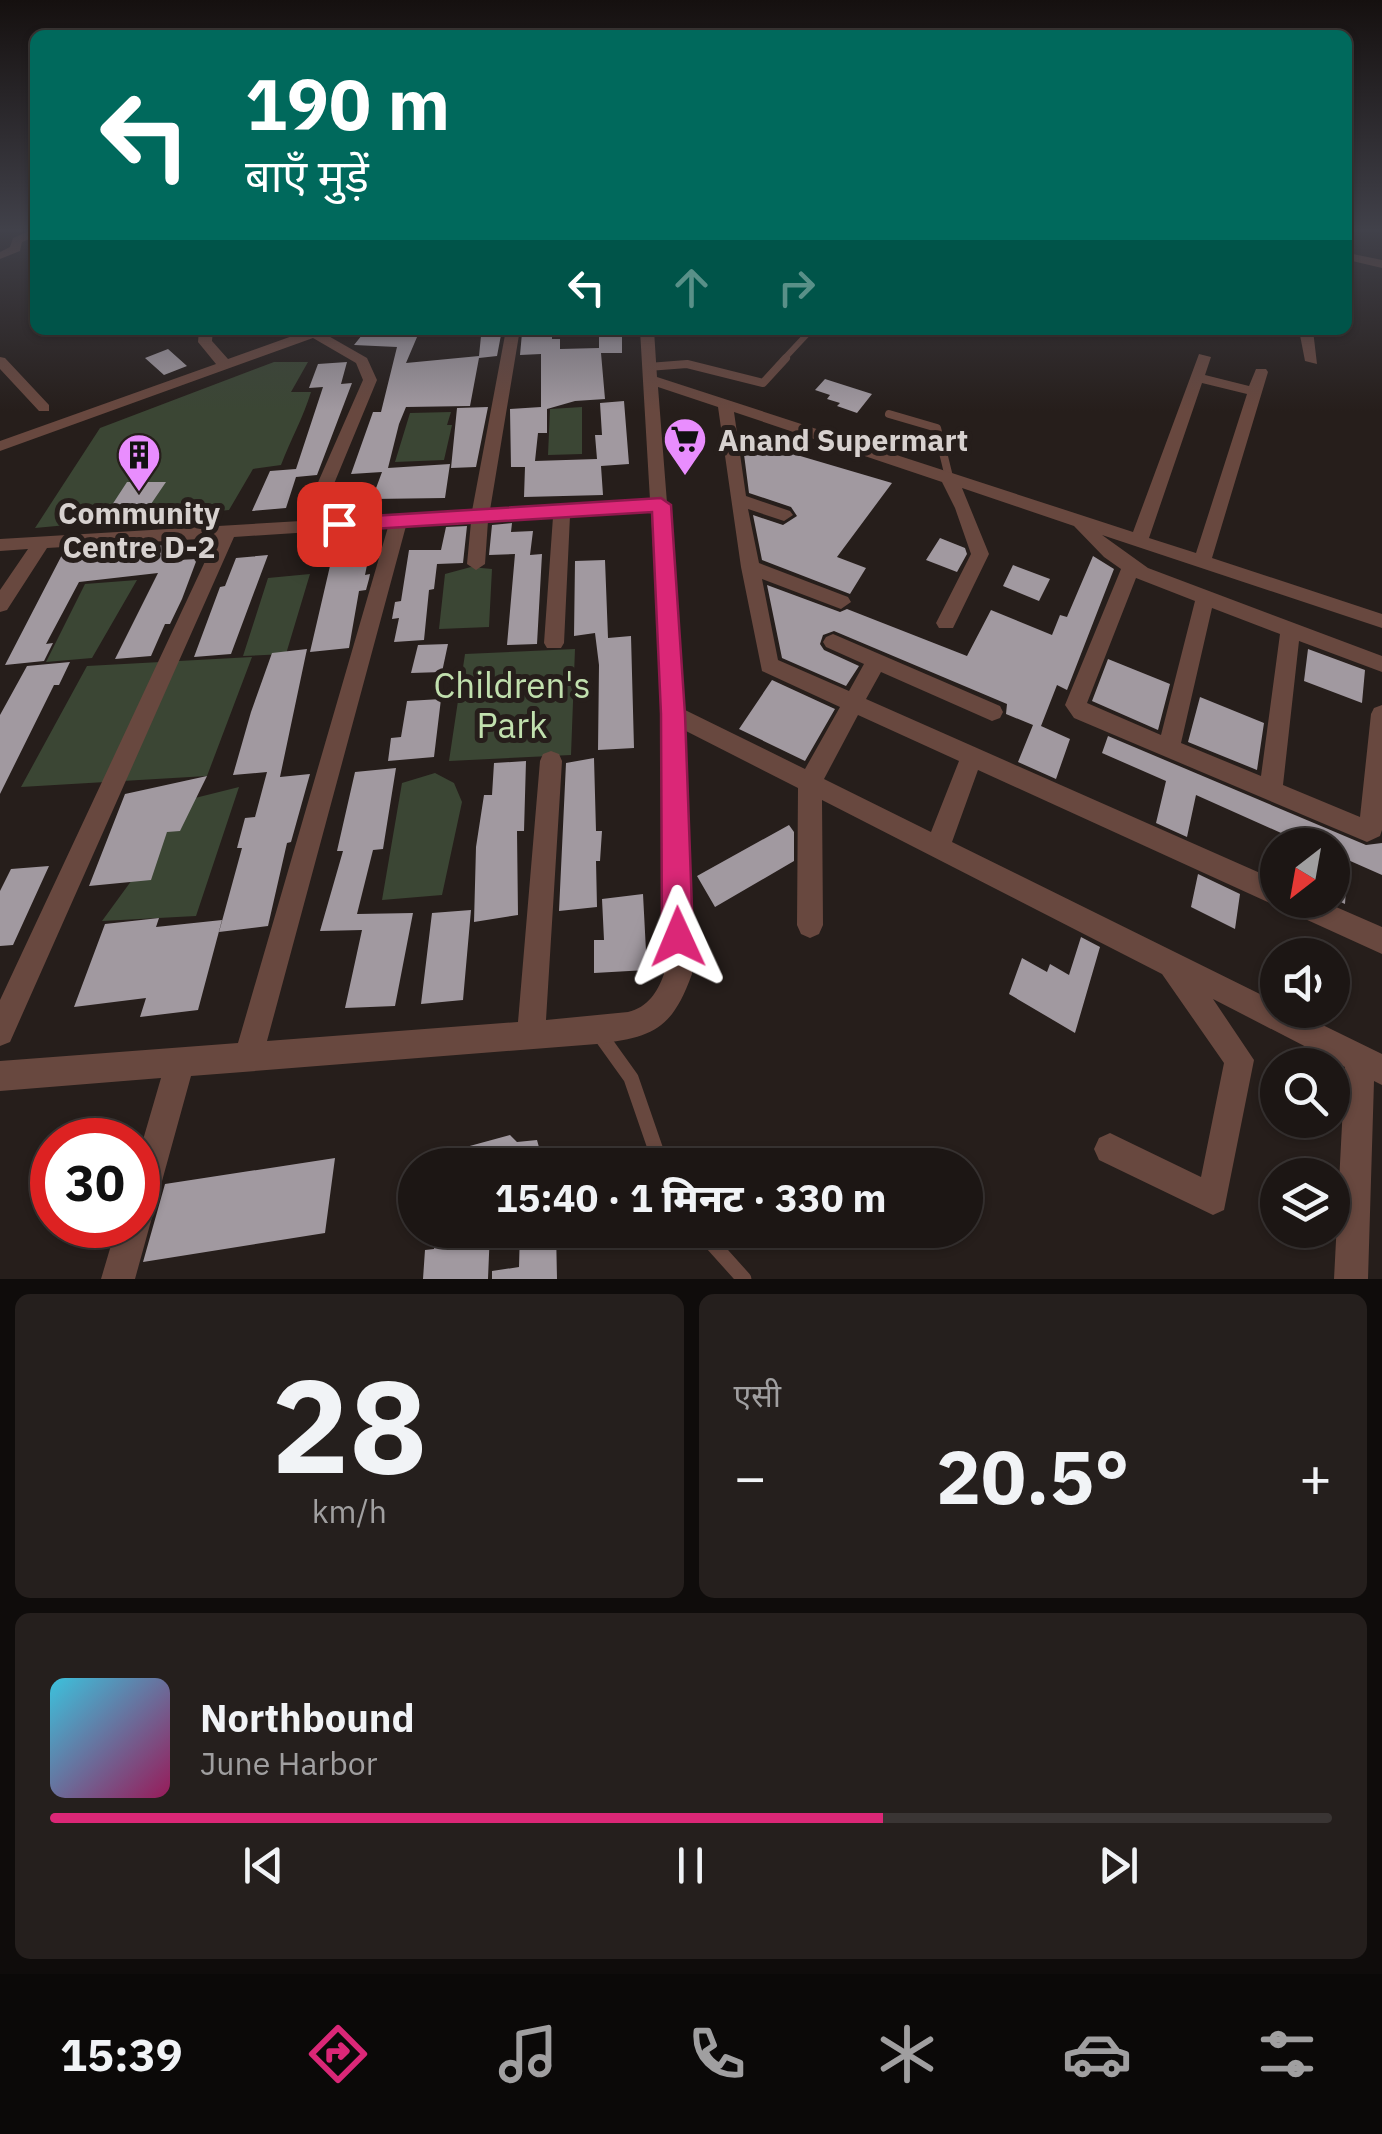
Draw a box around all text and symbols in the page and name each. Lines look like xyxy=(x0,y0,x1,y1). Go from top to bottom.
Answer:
text: 190 m xyxy=(245,58,450,149)
icon: left xyxy=(80,70,210,200)
text: बाएँ मुड़ें xyxy=(245,146,369,204)
icon: left xyxy=(559,260,614,315)
icon: ahead xyxy=(664,260,719,315)
icon: right xyxy=(769,260,824,315)
supermarket icon: Anand Supermart xyxy=(662,416,708,477)
place label: Anand Supermart xyxy=(718,420,968,459)
building icon: Community Centre D-2 xyxy=(116,432,162,493)
pin xyxy=(297,482,382,567)
place label: Community Centre D-2 xyxy=(58,493,220,566)
icon: arrive xyxy=(312,497,367,552)
park label: Children's Park xyxy=(434,662,590,748)
north arrow xyxy=(1260,828,1350,918)
map controls xyxy=(1260,828,1350,1248)
position arrow xyxy=(626,885,730,989)
button: sound xyxy=(1260,938,1350,1028)
button: search xyxy=(1260,1048,1350,1138)
speed limit sign: 30 xyxy=(30,1118,160,1248)
button: layers xyxy=(1260,1158,1350,1248)
text: 15:40 · 1 मिनट · 330 m xyxy=(495,1173,886,1222)
text: 28 xyxy=(271,1340,427,1509)
text: एसी xyxy=(734,1374,781,1416)
text: 20.5° xyxy=(936,1427,1130,1525)
text: − xyxy=(734,1441,767,1512)
text: + xyxy=(1299,1441,1332,1512)
text: km/h xyxy=(312,1490,387,1532)
text: Northbound xyxy=(200,1693,415,1742)
text: June Harbor xyxy=(200,1742,377,1784)
icon: previous xyxy=(236,1838,291,1893)
icon: pause xyxy=(663,1838,718,1893)
icon: next xyxy=(1091,1838,1146,1893)
icon: directions xyxy=(303,2019,373,2089)
icon: music xyxy=(493,2019,563,2089)
icon: phone xyxy=(682,2019,752,2089)
icon: climate xyxy=(872,2019,942,2089)
icon: car xyxy=(1062,2019,1132,2089)
icon: filters xyxy=(1252,2019,1322,2089)
text: 15:39 xyxy=(60,2025,183,2083)

